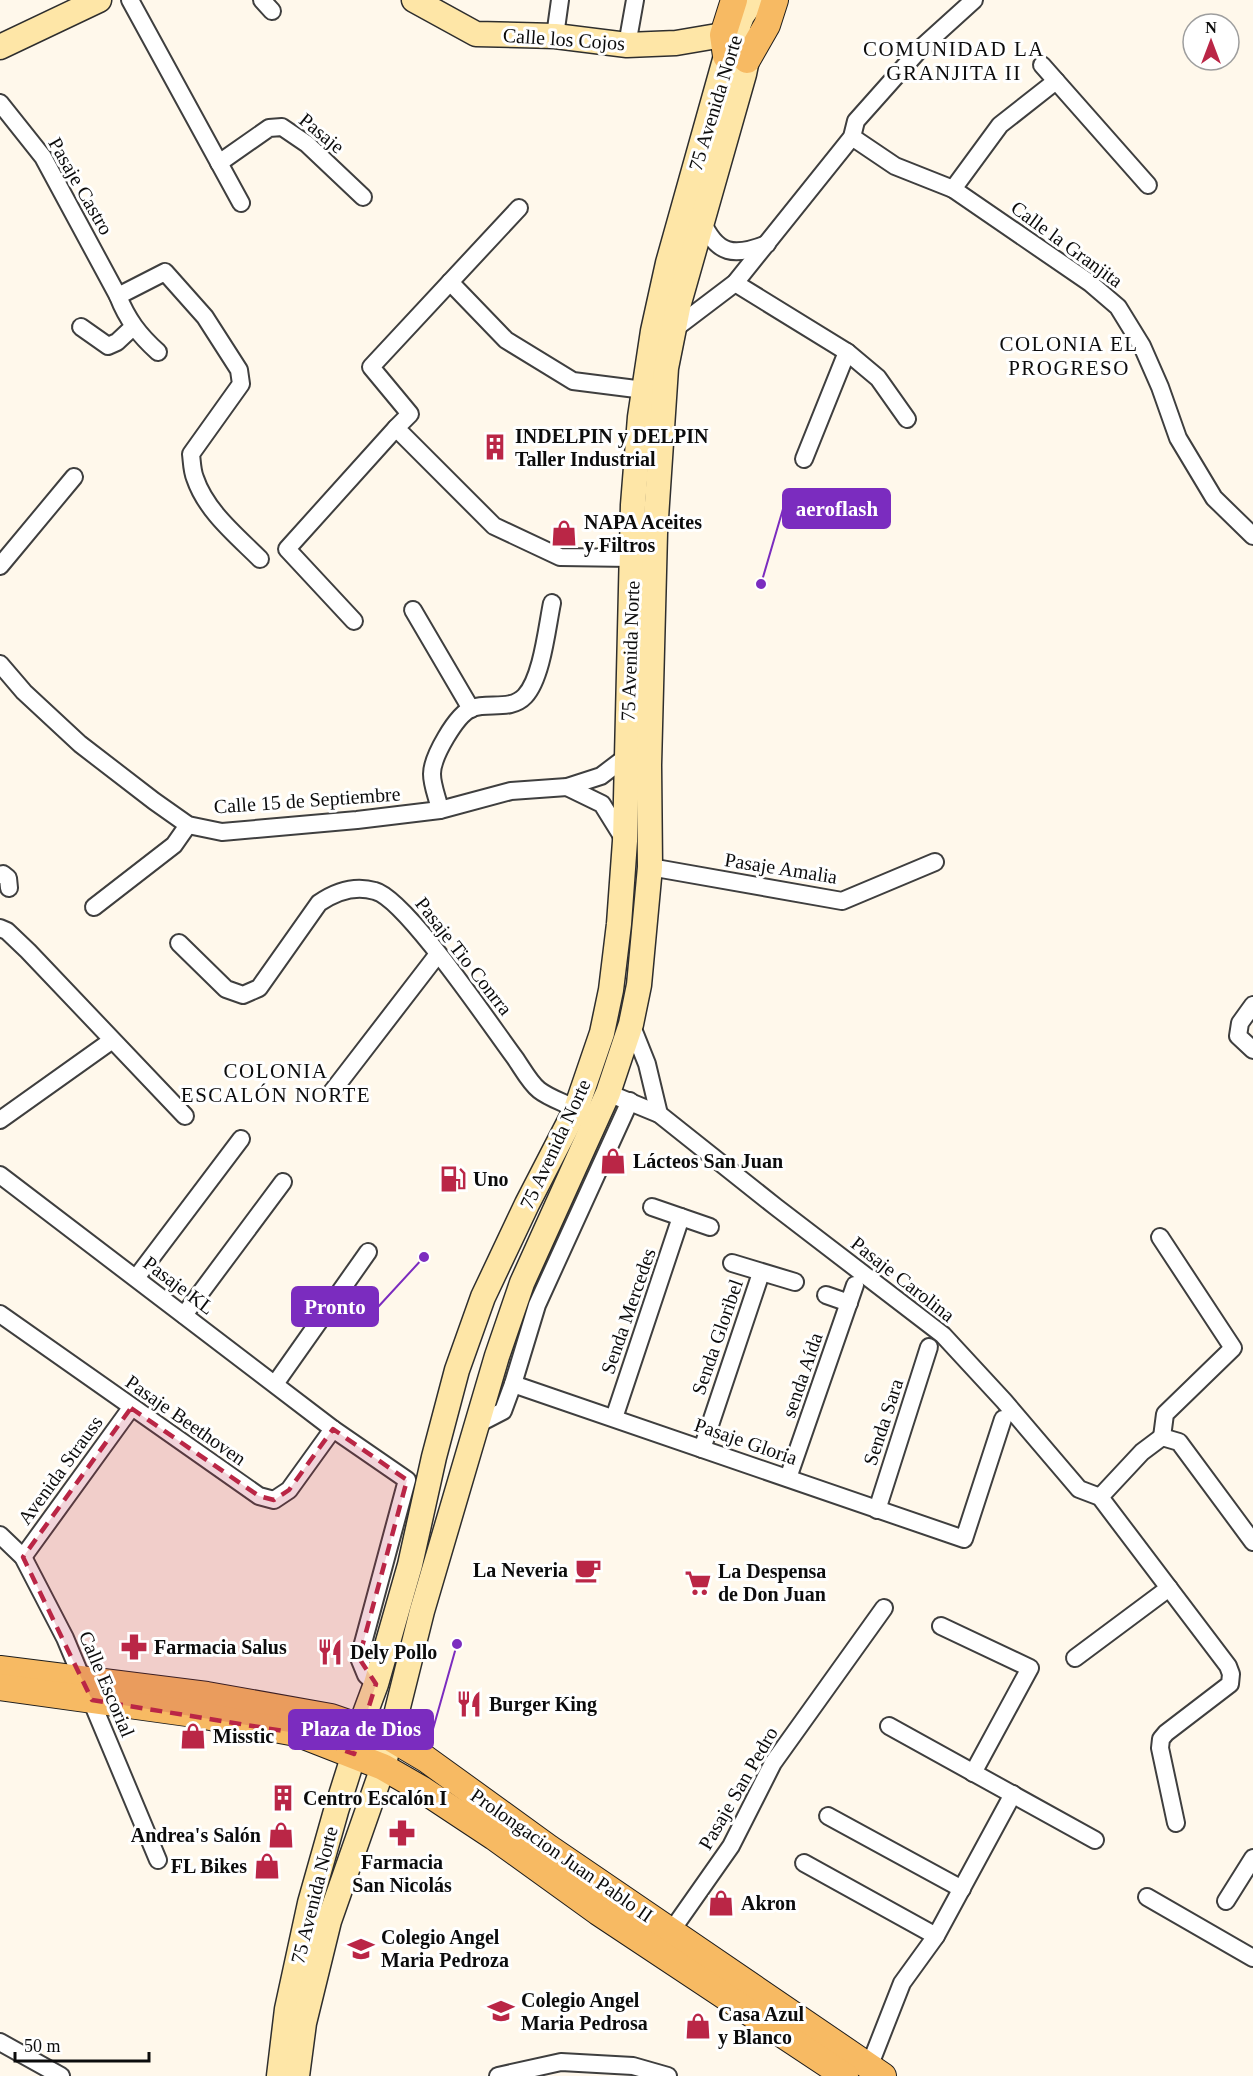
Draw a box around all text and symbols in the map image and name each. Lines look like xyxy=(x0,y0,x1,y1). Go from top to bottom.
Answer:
north arrow xyxy=(1181,12,1241,72)
text: N xyxy=(1205,19,1217,36)
street label: Calle los Cojos xyxy=(502,24,626,55)
street label: 75 Avenida Norte xyxy=(684,32,746,173)
district label: COMUNIDAD LA GRANJITA II xyxy=(863,37,1045,85)
street label: Pasaje xyxy=(295,108,349,158)
street label: Pasaje Castro xyxy=(44,134,118,239)
street label: Calle la Granjita xyxy=(1006,196,1127,293)
district label: COLONIA EL PROGRESO xyxy=(999,332,1139,380)
place label: INDELPIN y DELPIN Taller Industrial xyxy=(515,425,709,470)
building icon: INDELPIN y DELPIN Taller Industrial xyxy=(480,432,510,462)
callout: aeroflash xyxy=(783,489,890,528)
text: aeroflash xyxy=(796,497,879,521)
place label: NAPA Aceites y Filtros xyxy=(584,511,702,557)
shop icon: NAPA Aceites y Filtros xyxy=(549,518,579,548)
street label: 75 Avenida Norte xyxy=(617,580,643,722)
street label: Calle 15 de Septiembre xyxy=(213,782,401,818)
street label: Pasaje Amalia xyxy=(723,848,839,889)
street label: Pasaje Tio Conrra xyxy=(410,893,517,1020)
district label: COLONIA ESCALÓN NORTE xyxy=(181,1059,371,1107)
street label: 75 Avenida Norte xyxy=(515,1075,595,1212)
shop icon: Lácteos San Juan xyxy=(598,1146,628,1176)
place label: Lácteos San Juan xyxy=(633,1150,783,1172)
fuel station icon: Uno xyxy=(438,1164,468,1194)
place label: Uno xyxy=(473,1168,509,1190)
street label: Pasaje Carolina xyxy=(846,1232,959,1327)
street label: Senda Mercedes xyxy=(596,1245,660,1377)
street label: Pasaje KL xyxy=(139,1251,219,1319)
street label: Senda Gloribel xyxy=(687,1276,747,1398)
callout: Pronto xyxy=(292,1287,378,1326)
text: Pronto xyxy=(304,1295,366,1319)
street label: senda Aída xyxy=(777,1330,827,1420)
street label: Pasaje Beethoven xyxy=(121,1370,250,1470)
street label: Senda Sara xyxy=(859,1376,907,1468)
street label: Avenida Strauss xyxy=(13,1411,107,1529)
street label: Pasaje Gloria xyxy=(691,1413,800,1470)
cafe icon: La Neveria xyxy=(573,1555,603,1585)
place label: La Neveria xyxy=(473,1559,568,1581)
place label: La Despensa de Don Juan xyxy=(718,1560,826,1605)
supermarket icon: La Despensa de Don Juan xyxy=(683,1568,713,1598)
street label: Calle Escorial xyxy=(75,1628,139,1741)
pharmacy icon: Farmacia Salus xyxy=(119,1632,149,1662)
place label: Farmacia Salus xyxy=(154,1636,287,1658)
restaurant icon: Dely Pollo xyxy=(315,1637,345,1667)
place label: Dely Pollo xyxy=(350,1641,437,1664)
restaurant icon: Burger King xyxy=(454,1689,484,1719)
place label: Burger King xyxy=(489,1693,597,1716)
callout: Plaza de Dios xyxy=(289,1710,433,1749)
text: Plaza de Dios xyxy=(301,1717,421,1741)
shop icon: Misstic xyxy=(178,1721,208,1751)
street label: Pasaje San Pedro xyxy=(694,1723,783,1854)
place label: Misstic xyxy=(213,1725,274,1747)
building icon: Centro Escalón I xyxy=(268,1783,298,1813)
street label: Prolongacion Juan Pablo II xyxy=(466,1784,657,1927)
place label: Centro Escalón I xyxy=(303,1787,447,1809)
pharmacy icon: Farmacia San Nicolás xyxy=(387,1818,417,1848)
shop icon: Andrea's Salón xyxy=(266,1820,296,1850)
place label: Andrea's Salón xyxy=(131,1824,261,1846)
street label: 75 Avenida Norte xyxy=(286,1824,342,1966)
shop icon: FL Bikes xyxy=(252,1851,282,1881)
place label: Farmacia San Nicolás xyxy=(352,1851,452,1896)
place label: FL Bikes xyxy=(171,1855,247,1877)
shop icon: Akron xyxy=(706,1888,736,1918)
place label: Akron xyxy=(741,1892,796,1914)
place label: Colegio Angel Maria Pedroza xyxy=(381,1926,509,1971)
school or university icon: Colegio Angel Maria Pedroza xyxy=(346,1934,376,1964)
place label: Colegio Angel Maria Pedrosa xyxy=(521,1989,648,2034)
school or university icon: Colegio Angel Maria Pedrosa xyxy=(486,1996,516,2026)
place label: Casa Azul y Blanco xyxy=(718,2003,805,2049)
shop icon: Casa Azul y Blanco xyxy=(683,2011,713,2041)
scale bar xyxy=(15,2025,148,2063)
text: 50 m xyxy=(24,2036,61,2056)

